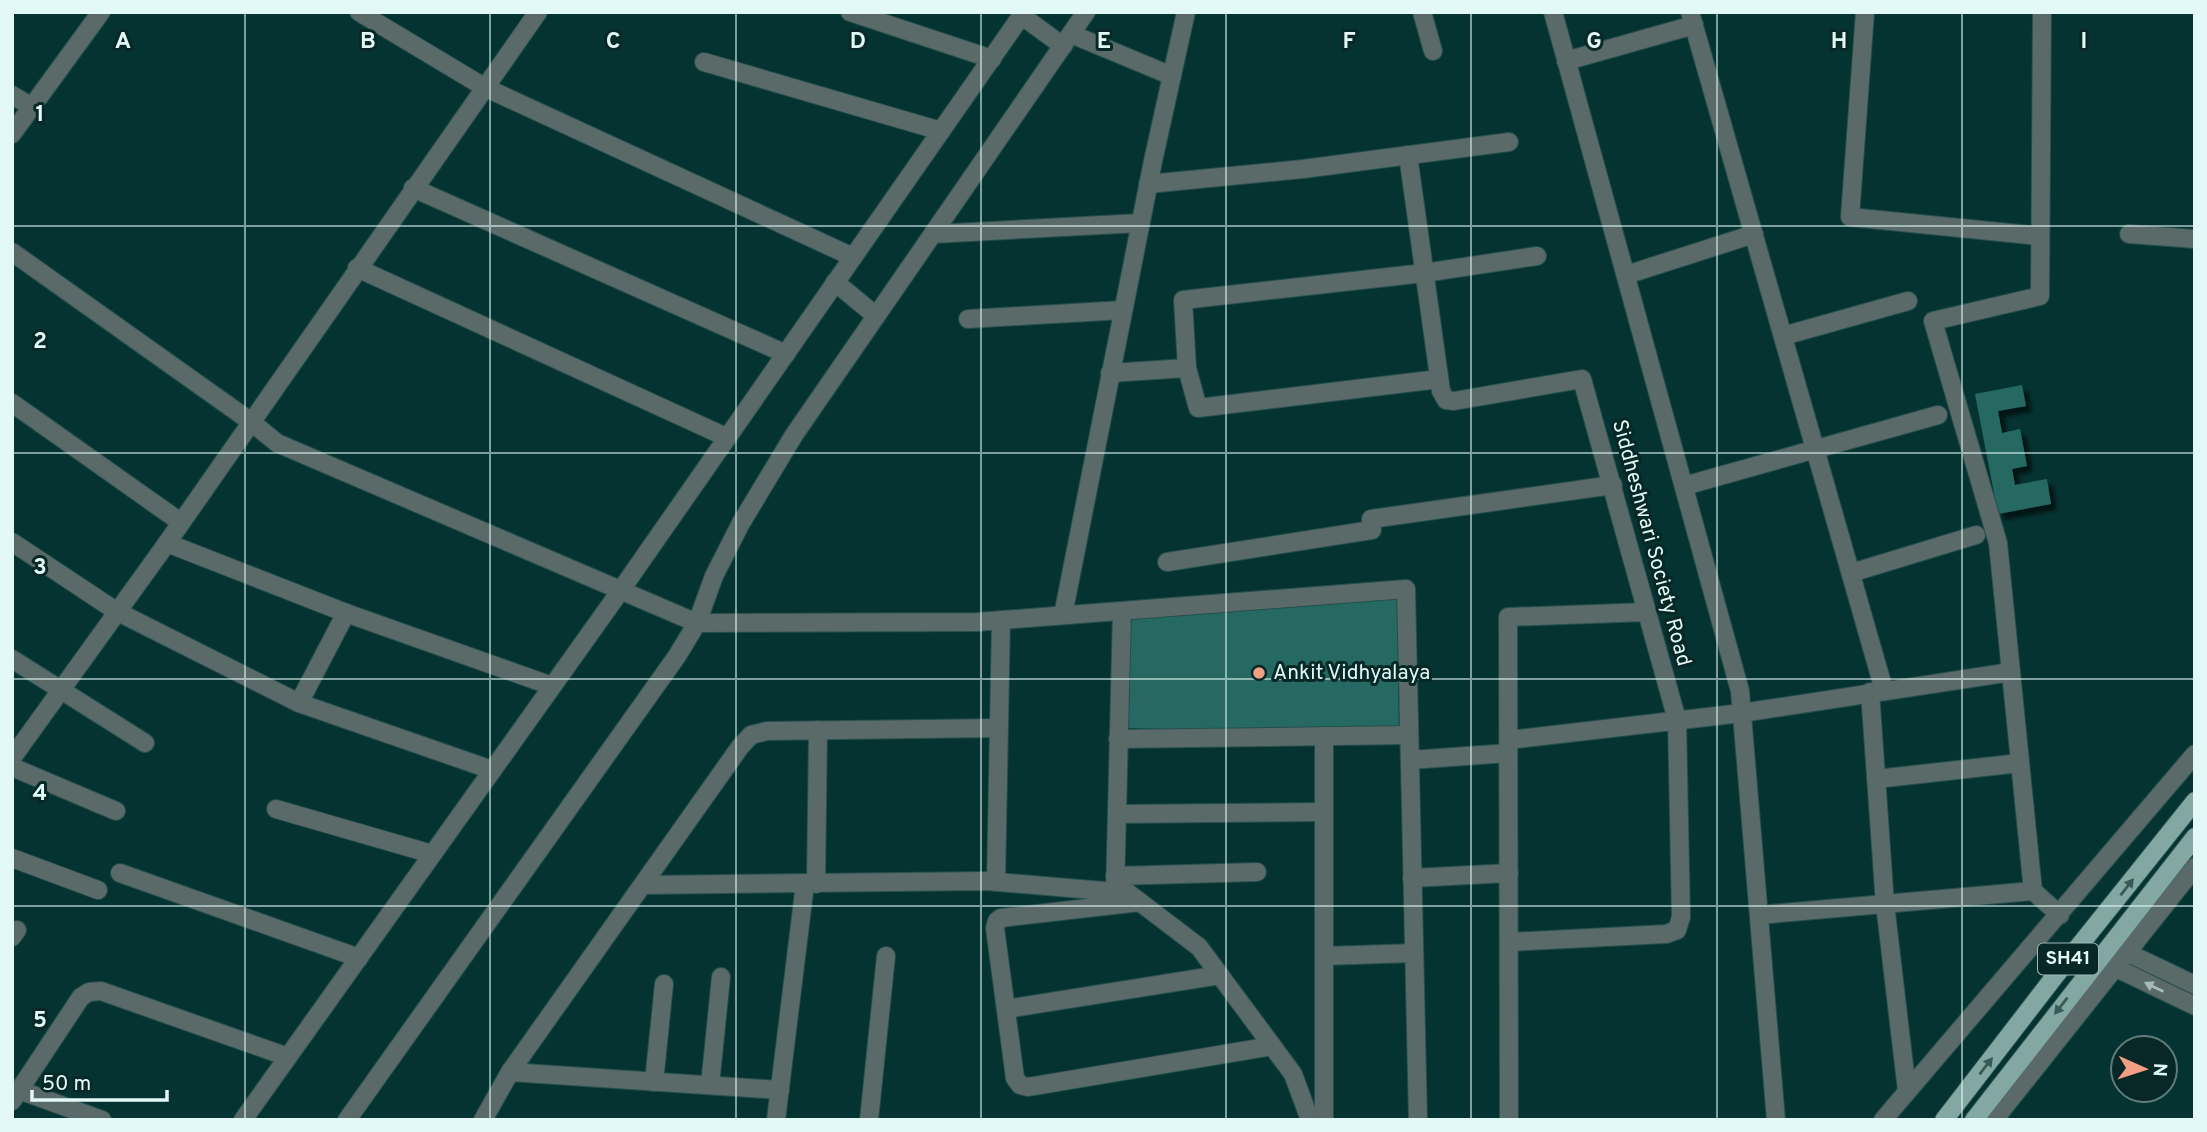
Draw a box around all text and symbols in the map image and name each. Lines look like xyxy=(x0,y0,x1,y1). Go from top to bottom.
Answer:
text: A xyxy=(115,28,131,57)
text: B xyxy=(360,28,376,57)
text: C xyxy=(606,28,620,57)
text: D xyxy=(850,28,866,57)
text: E xyxy=(1097,28,1111,57)
text: F xyxy=(1342,28,1356,57)
text: G xyxy=(1586,28,1602,57)
text: H xyxy=(1831,28,1847,57)
text: I xyxy=(2081,28,2087,57)
text: 1 xyxy=(35,101,45,130)
text: 2 xyxy=(33,328,47,357)
street label: Siddheshwari Society Road xyxy=(1605,417,1697,669)
text: 3 xyxy=(33,554,47,583)
place label: Ankit Vidhyalaya xyxy=(1273,660,1430,687)
marker: Ankit Vidhyalaya xyxy=(1251,665,1267,681)
text: 4 xyxy=(33,780,47,809)
one-way arrow xyxy=(2119,878,2133,896)
road number: SH41 xyxy=(2038,944,2098,974)
one-way arrow xyxy=(2144,981,2164,992)
one-way arrow xyxy=(2054,997,2069,1015)
text: 5 xyxy=(33,1007,47,1036)
north arrow xyxy=(2109,1034,2179,1104)
one-way arrow xyxy=(1978,1057,1993,1075)
scale bar xyxy=(32,1058,166,1102)
text: N xyxy=(2147,1062,2171,1077)
text: 50 m xyxy=(42,1071,91,1098)

